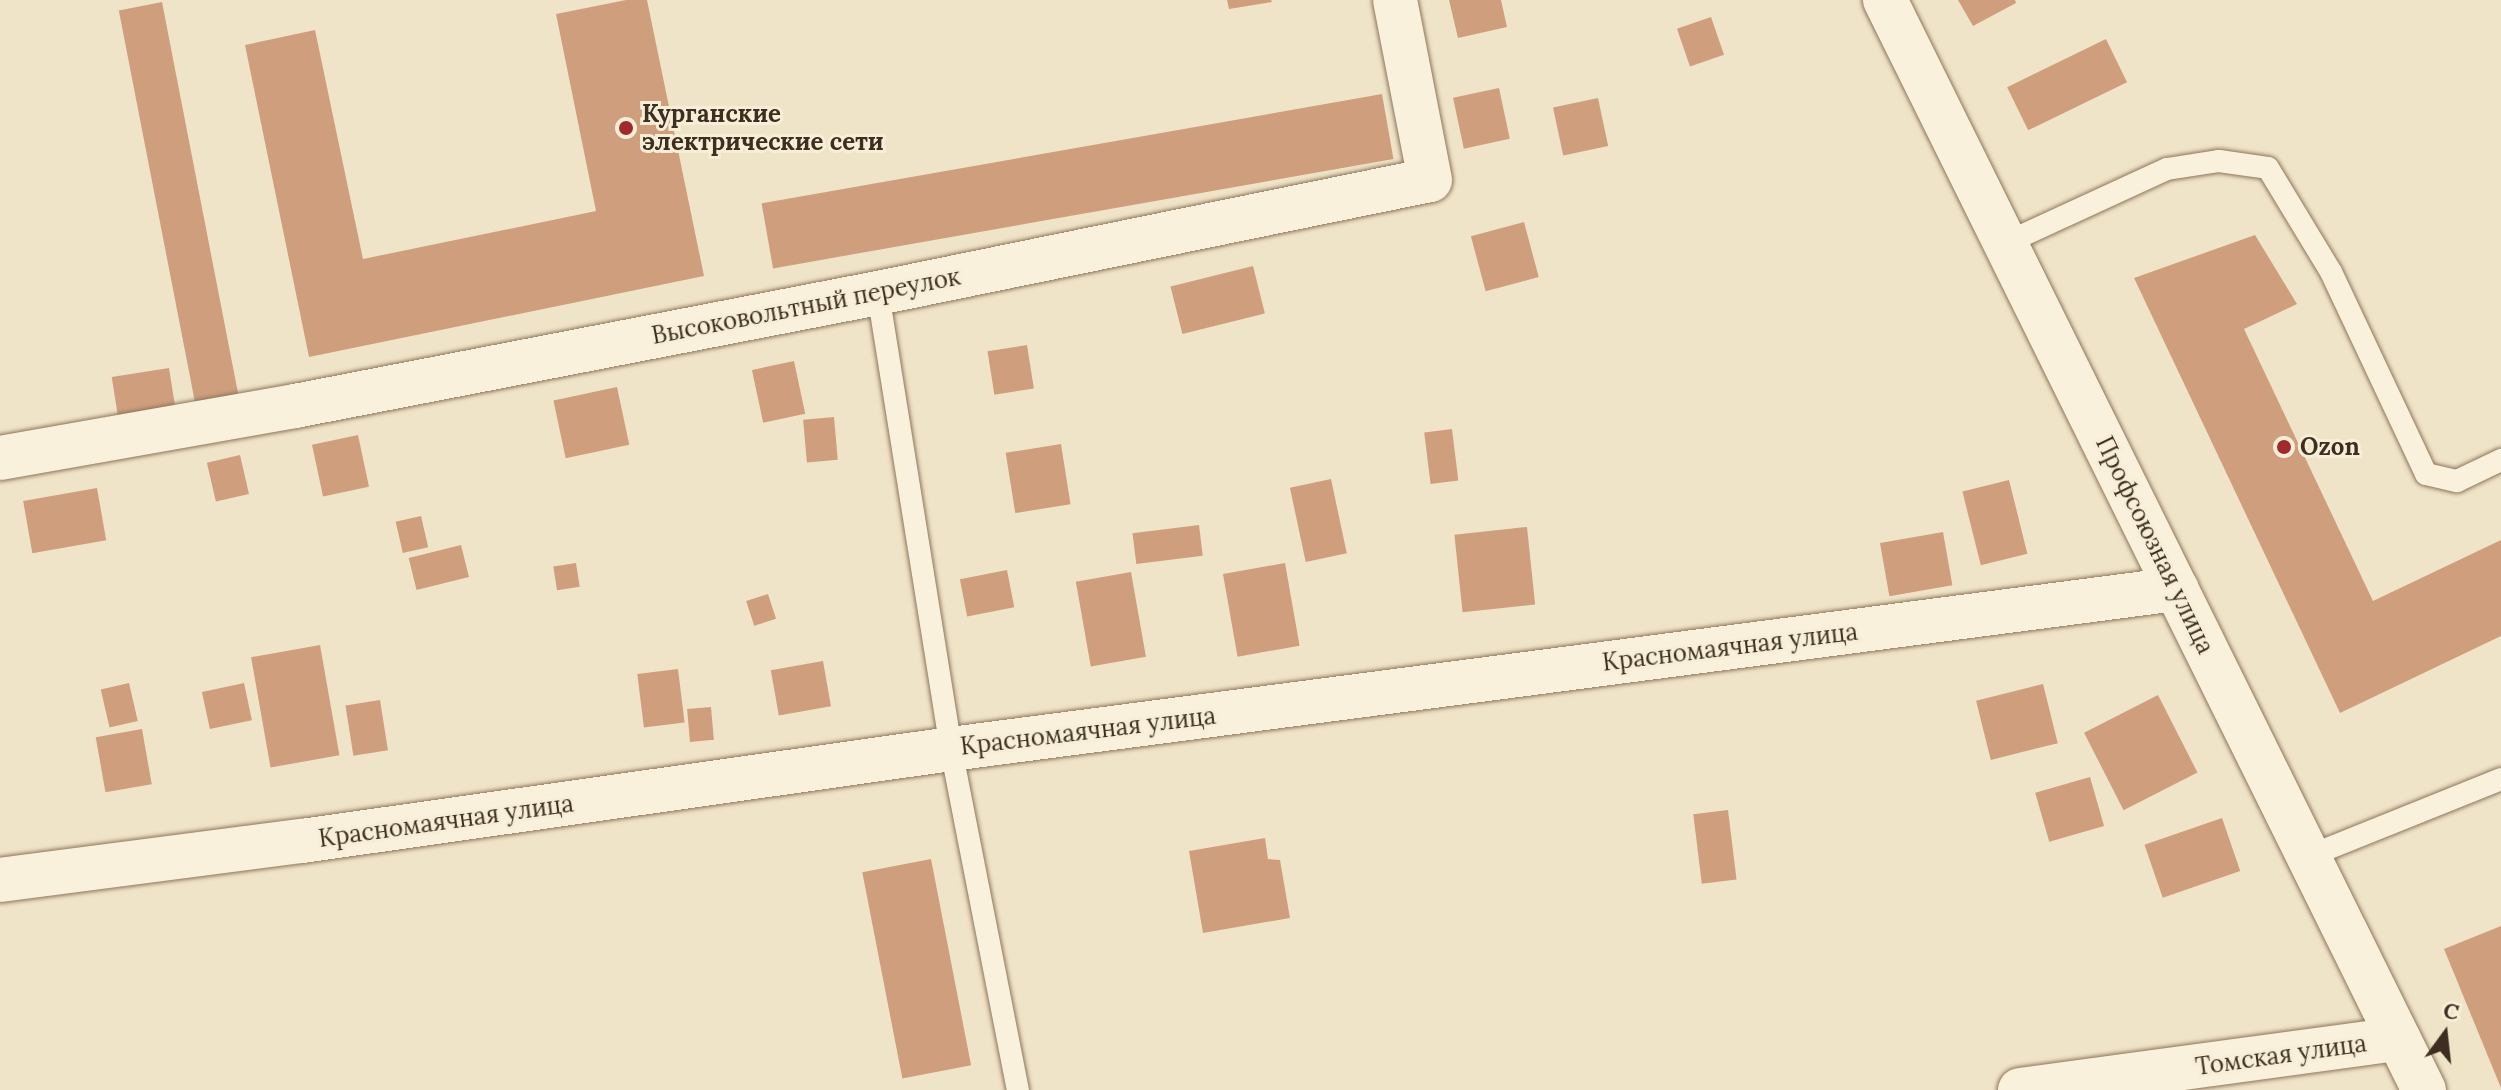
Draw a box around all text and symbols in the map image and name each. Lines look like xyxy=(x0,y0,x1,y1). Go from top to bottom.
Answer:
place label: Курганские электрические сети xyxy=(642,100,884,156)
marker: Курганские электрические сети xyxy=(617,119,635,137)
street label: Высоковольтный переулок xyxy=(649,262,963,350)
street label: Профсоюзная улица xyxy=(2090,432,2220,658)
place label: Ozon xyxy=(2300,433,2360,461)
marker: Ozon xyxy=(2275,438,2293,456)
street label: Красномаячная улица xyxy=(1601,617,1859,677)
street label: Красномаячная улица xyxy=(959,701,1217,761)
street label: Красномаячная улица xyxy=(317,789,575,853)
north arrow xyxy=(2405,994,2485,1074)
text: С xyxy=(2440,995,2462,1026)
street label: Томская улица xyxy=(2194,1029,2368,1081)

